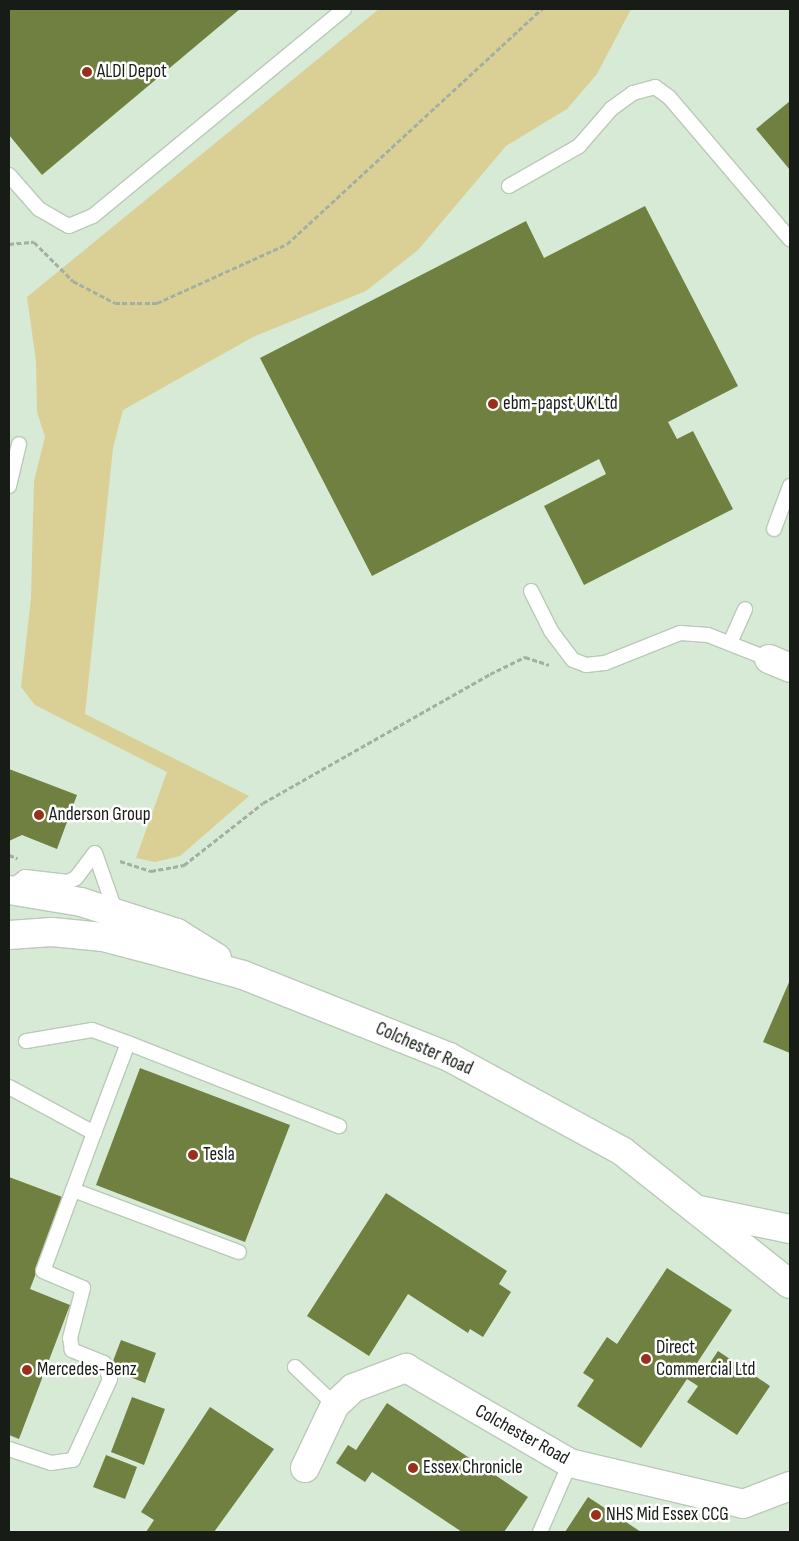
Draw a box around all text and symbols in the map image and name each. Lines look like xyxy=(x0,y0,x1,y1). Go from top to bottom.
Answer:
place label: ALDI Depot xyxy=(97,61,167,83)
marker: ALDI Depot xyxy=(81,66,93,78)
place label: ebm-papst UK Ltd xyxy=(503,393,618,415)
marker: ebm-papst UK Ltd xyxy=(487,398,499,410)
place label: Anderson Group xyxy=(49,804,151,826)
marker: Anderson Group xyxy=(33,809,45,821)
street label: Colchester Road xyxy=(372,1017,476,1081)
place label: Tesla xyxy=(203,1144,235,1166)
marker: Tesla xyxy=(187,1149,199,1161)
place label: Direct Commercial Ltd xyxy=(656,1337,755,1381)
marker: Direct Commercial Ltd xyxy=(640,1353,652,1365)
place label: Mercedes-Benz xyxy=(37,1359,137,1381)
marker: Mercedes-Benz xyxy=(21,1364,33,1376)
street label: Colchester Road xyxy=(471,1400,573,1470)
place label: Essex Chronicle xyxy=(423,1457,523,1479)
marker: Essex Chronicle xyxy=(407,1462,419,1474)
place label: NHS Mid Essex CCG xyxy=(606,1504,729,1526)
marker: NHS Mid Essex CCG xyxy=(590,1509,602,1521)

